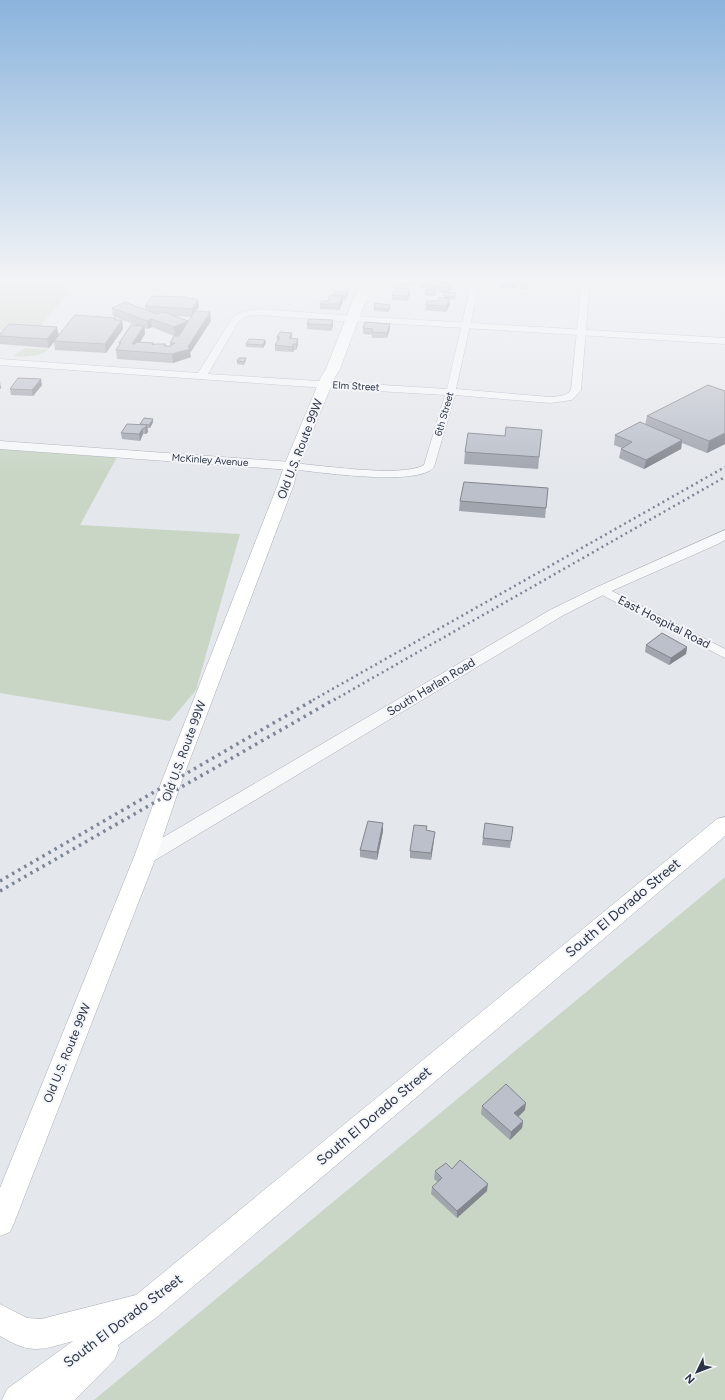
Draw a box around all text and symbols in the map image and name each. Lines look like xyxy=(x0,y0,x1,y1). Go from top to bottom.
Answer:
street label: Elm Street xyxy=(332,378,380,394)
street label: 6th Street xyxy=(431,390,457,438)
street label: Old U.S. Route 99W xyxy=(274,397,326,501)
street label: McKinley Avenue xyxy=(171,451,249,469)
street label: East Hospital Road xyxy=(616,593,712,651)
street label: South Harlan Road xyxy=(384,655,478,719)
street label: Old U.S. Route 99W xyxy=(159,698,209,803)
street label: South El Dorado Street xyxy=(562,855,684,961)
street label: Old U.S. Route 99W xyxy=(41,1001,94,1105)
street label: South El Dorado Street xyxy=(313,1063,435,1169)
street label: South El Dorado Street xyxy=(60,1271,186,1371)
north arrow xyxy=(677,1352,717,1392)
text: N xyxy=(682,1371,698,1386)

